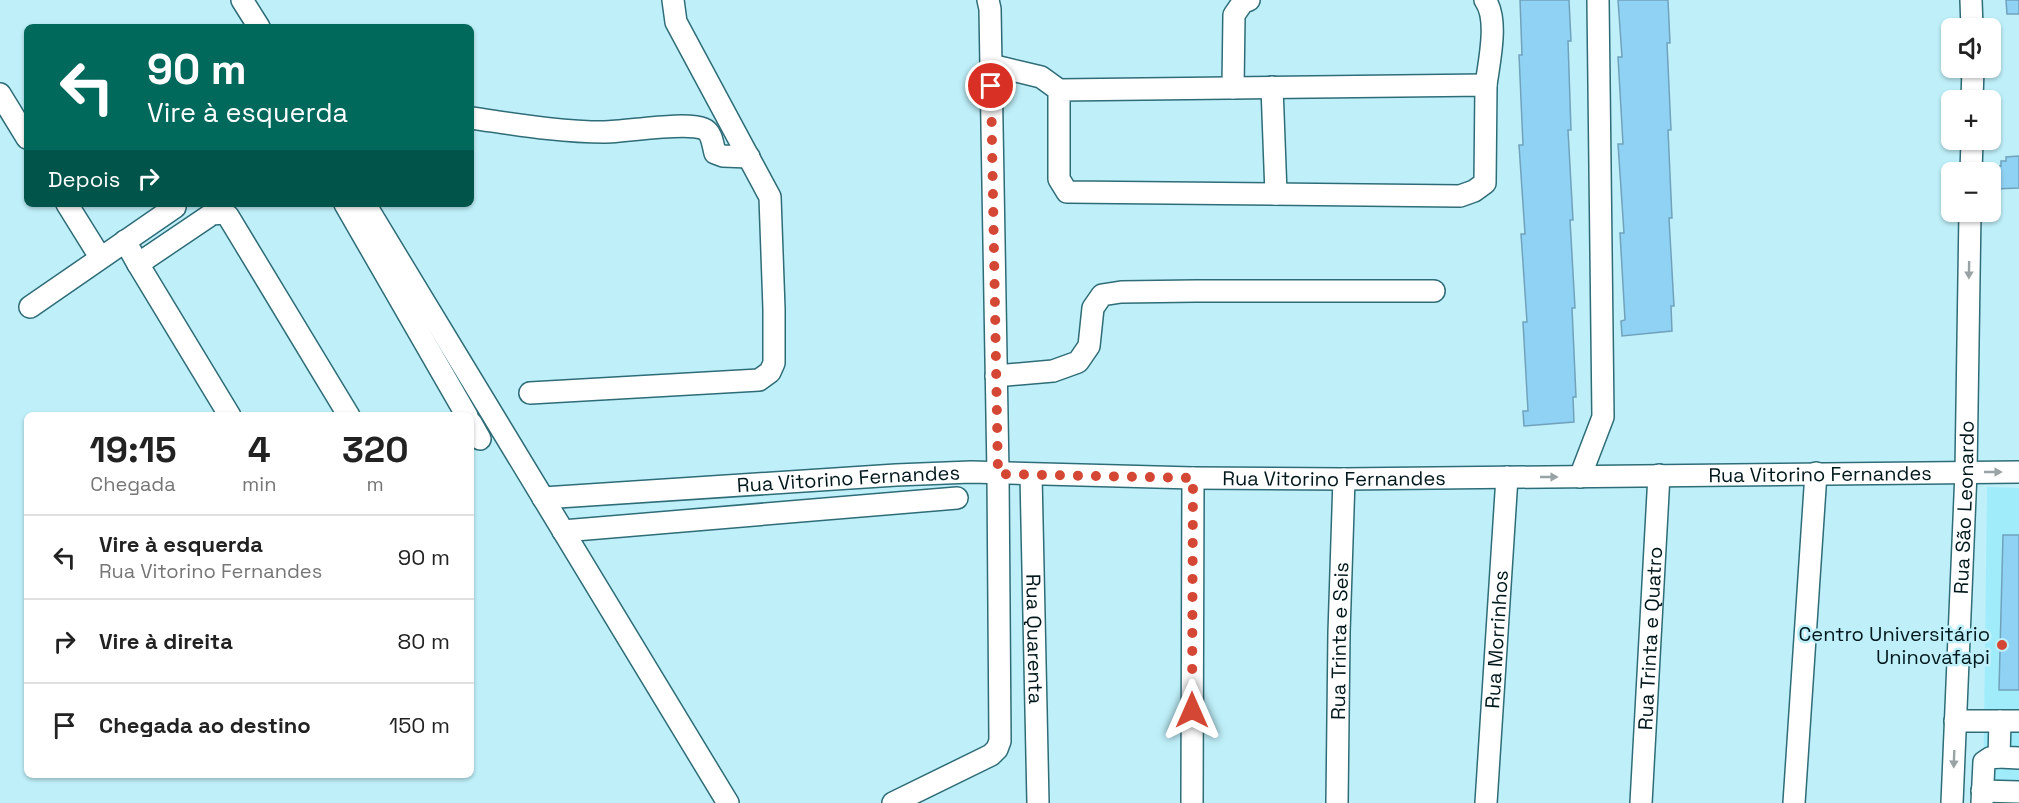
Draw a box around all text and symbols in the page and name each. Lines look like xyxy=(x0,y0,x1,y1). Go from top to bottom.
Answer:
map controls xyxy=(1941,18,2001,222)
button: sound xyxy=(1941,18,2001,78)
text: 90 m xyxy=(147,43,247,96)
icon: left xyxy=(48,48,126,126)
pin xyxy=(965,60,1016,111)
icon: arrive xyxy=(974,69,1007,102)
button: + xyxy=(1941,90,2001,150)
text: Vire à esquerda xyxy=(147,95,348,130)
icon: right xyxy=(132,162,165,195)
button: − xyxy=(1941,162,2001,222)
text: Depois xyxy=(48,165,120,193)
one-way arrow xyxy=(1964,260,1974,279)
street label: Rua São Leonardo xyxy=(1948,420,1980,595)
text: 19:15 xyxy=(89,427,177,473)
text: 4 xyxy=(248,427,271,473)
text: 320 xyxy=(342,427,409,473)
street label: Rua Vitorino Fernandes xyxy=(736,459,960,498)
street label: Rua Vitorino Fernandes xyxy=(1708,460,1932,488)
street label: Rua Vitorino Fernandes xyxy=(1222,465,1446,492)
one-way arrow xyxy=(1983,467,2002,477)
text: Chegada xyxy=(90,471,176,497)
text: min xyxy=(242,471,276,497)
text: m xyxy=(367,471,384,497)
one-way arrow xyxy=(1540,472,1559,482)
text: Vire à esquerda xyxy=(99,530,263,558)
icon: left xyxy=(48,541,81,574)
text: 90 m xyxy=(398,543,450,571)
street label: Rua Trinta e Quatro xyxy=(1632,546,1668,731)
text: Rua Vitorino Fernandes xyxy=(99,558,322,584)
street label: Rua Trinta e Seis xyxy=(1325,562,1354,720)
street label: Rua Morrinhos xyxy=(1479,569,1514,709)
street label: Rua Quarenta xyxy=(1020,574,1049,704)
place label: Centro Universitário Uninovafapi xyxy=(1799,621,1990,670)
icon: right xyxy=(48,625,81,658)
text: Vire à direita xyxy=(99,627,233,655)
text: 80 m xyxy=(398,627,450,655)
marker: Centro Universitário Uninovafapi xyxy=(1995,638,2009,652)
position arrow xyxy=(1160,678,1224,742)
icon: arrive xyxy=(48,709,81,742)
text: Chegada ao destino xyxy=(99,711,311,739)
text: 150 m xyxy=(389,711,450,739)
one-way arrow xyxy=(1949,749,1958,768)

